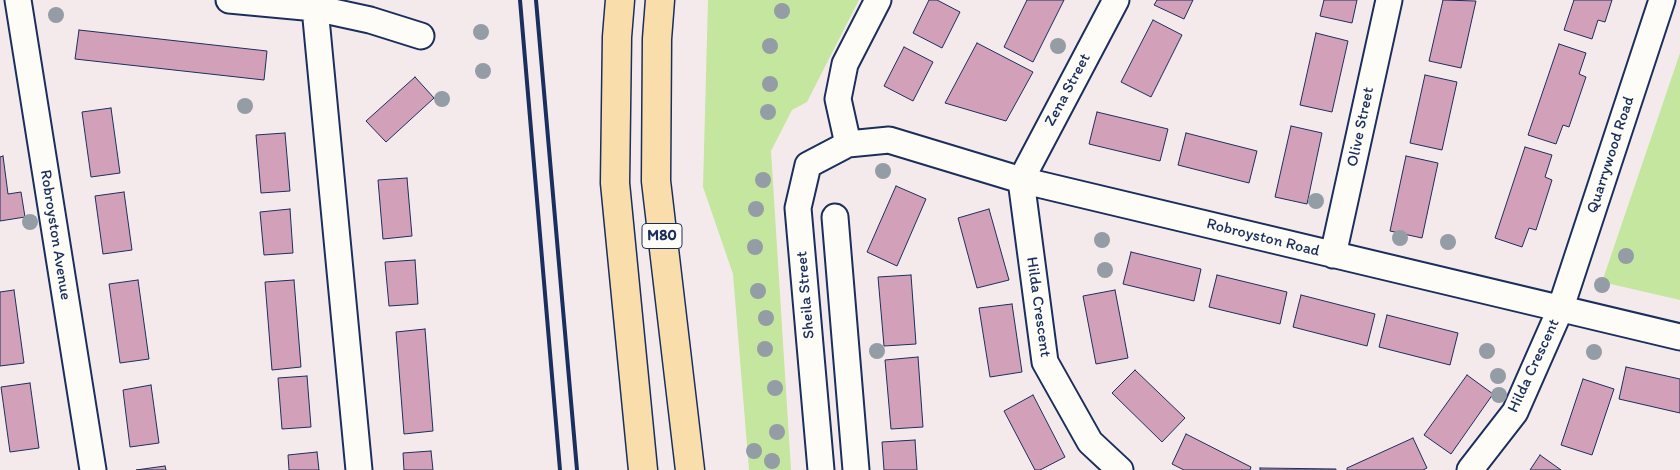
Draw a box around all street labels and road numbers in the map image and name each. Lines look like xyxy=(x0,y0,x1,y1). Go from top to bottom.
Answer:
street label: Zena Street xyxy=(1041,50,1095,130)
street label: Olive Street xyxy=(1343,85,1379,169)
street label: Quarrywood Road xyxy=(1583,94,1639,216)
street label: Robroyston Avenue xyxy=(35,168,75,302)
street label: Robroyston Road xyxy=(1204,215,1322,261)
road number: M80 xyxy=(642,224,682,248)
street label: Sheila Street xyxy=(793,250,819,340)
street label: Hilda Crescent xyxy=(1021,256,1055,358)
street label: Hilda Crescent xyxy=(1504,316,1564,416)

